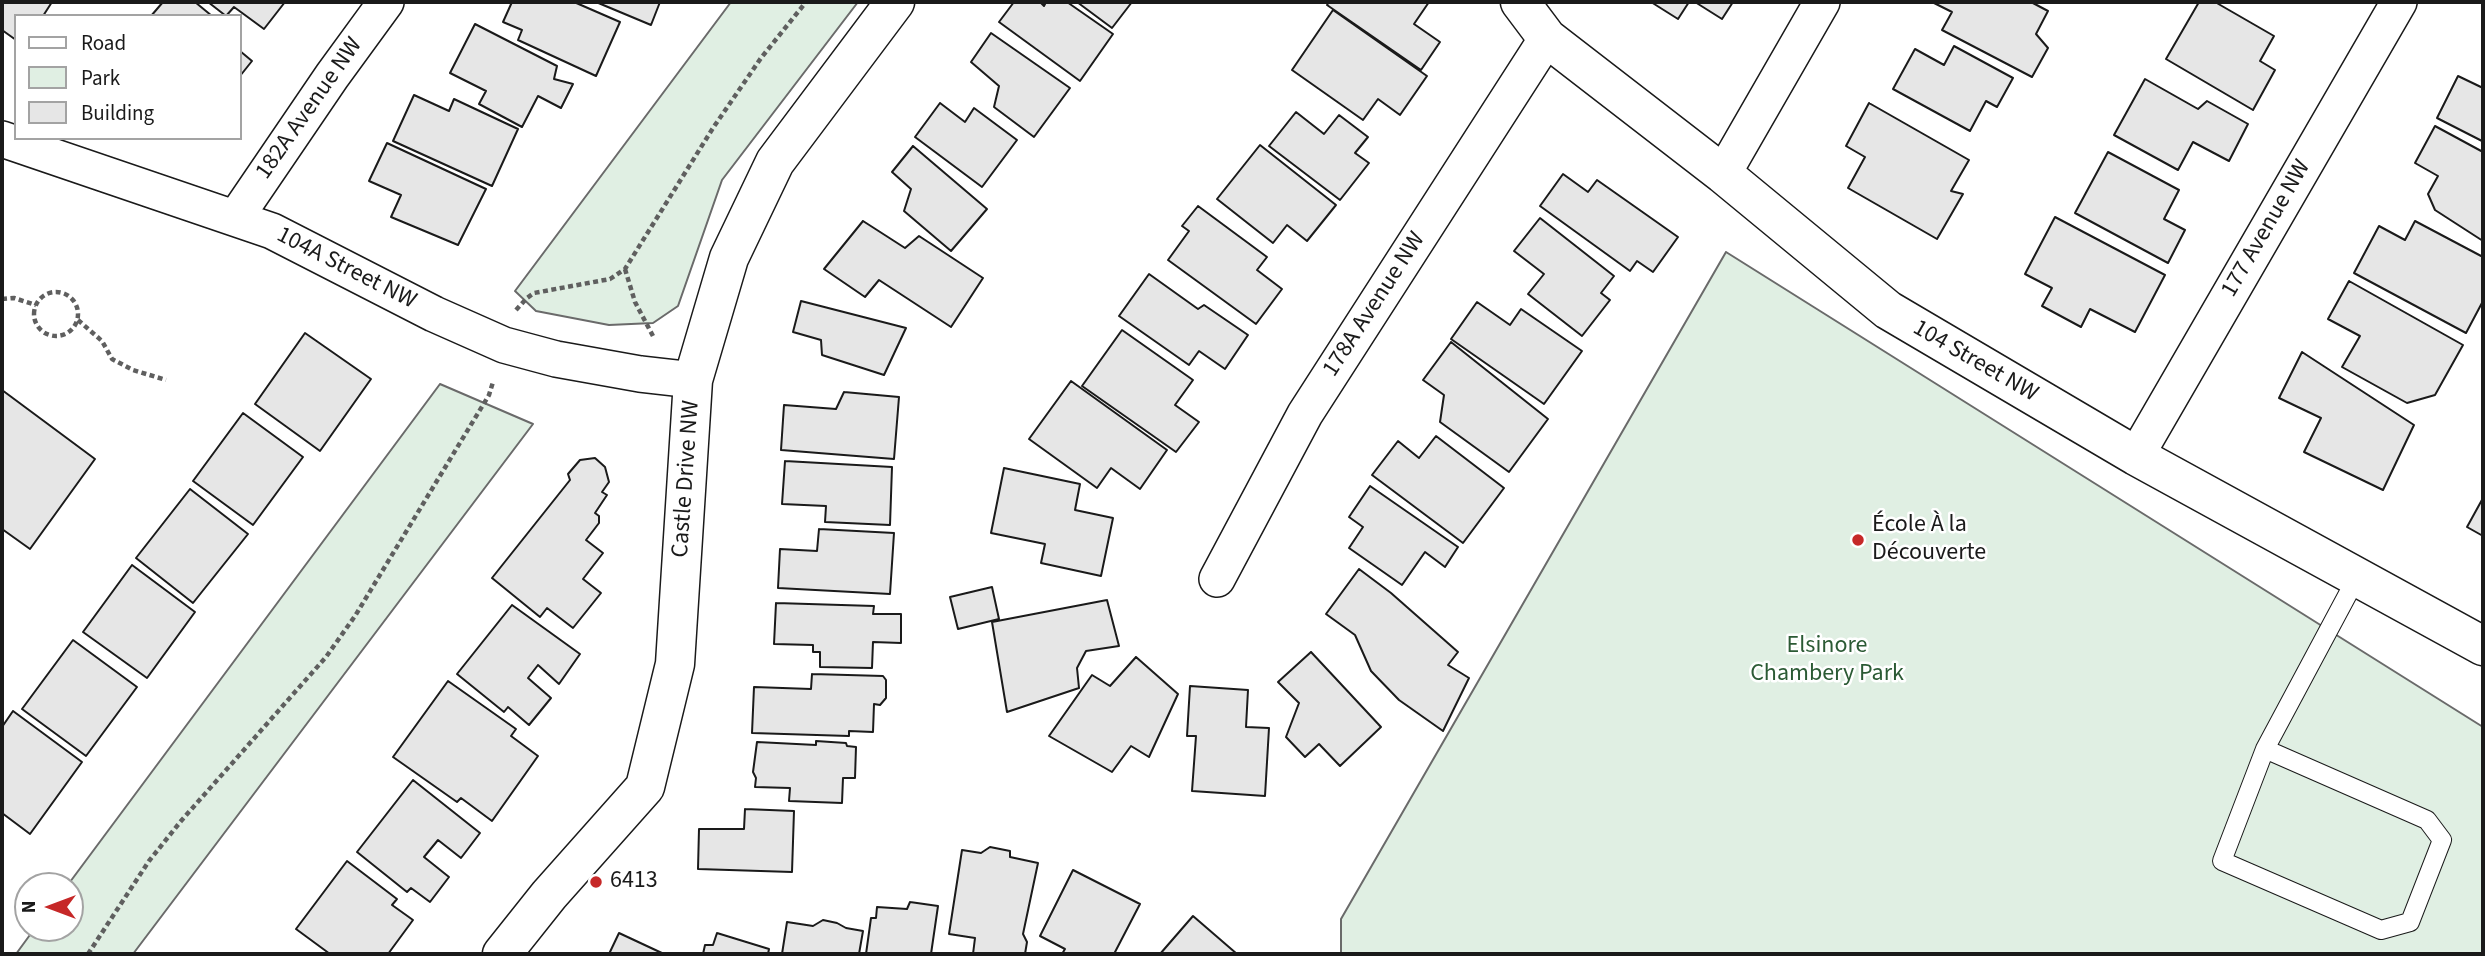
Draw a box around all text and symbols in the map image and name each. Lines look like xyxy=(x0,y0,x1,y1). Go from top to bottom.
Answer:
legend xyxy=(14,14,242,140)
text: Road xyxy=(81,28,126,58)
street label: 182A Avenue NW xyxy=(250,32,370,186)
text: Park xyxy=(81,63,120,93)
text: Building xyxy=(81,98,154,128)
street label: 177 Avenue NW xyxy=(2216,155,2318,303)
street label: 104A Street NW xyxy=(271,221,421,317)
street label: 178A Avenue NW xyxy=(1318,227,1432,383)
street label: 104 Street NW xyxy=(1907,315,2043,409)
street label: Castle Drive NW xyxy=(667,399,707,559)
place label: École À la Découverte xyxy=(1872,512,1986,568)
marker: École À la Découverte xyxy=(1850,532,1866,548)
park label: Elsinore Chambery Park xyxy=(1750,633,1904,689)
place label: 6413 xyxy=(610,868,658,896)
north arrow xyxy=(14,872,84,942)
marker: 6413 xyxy=(588,874,604,890)
text: N xyxy=(16,901,43,913)

